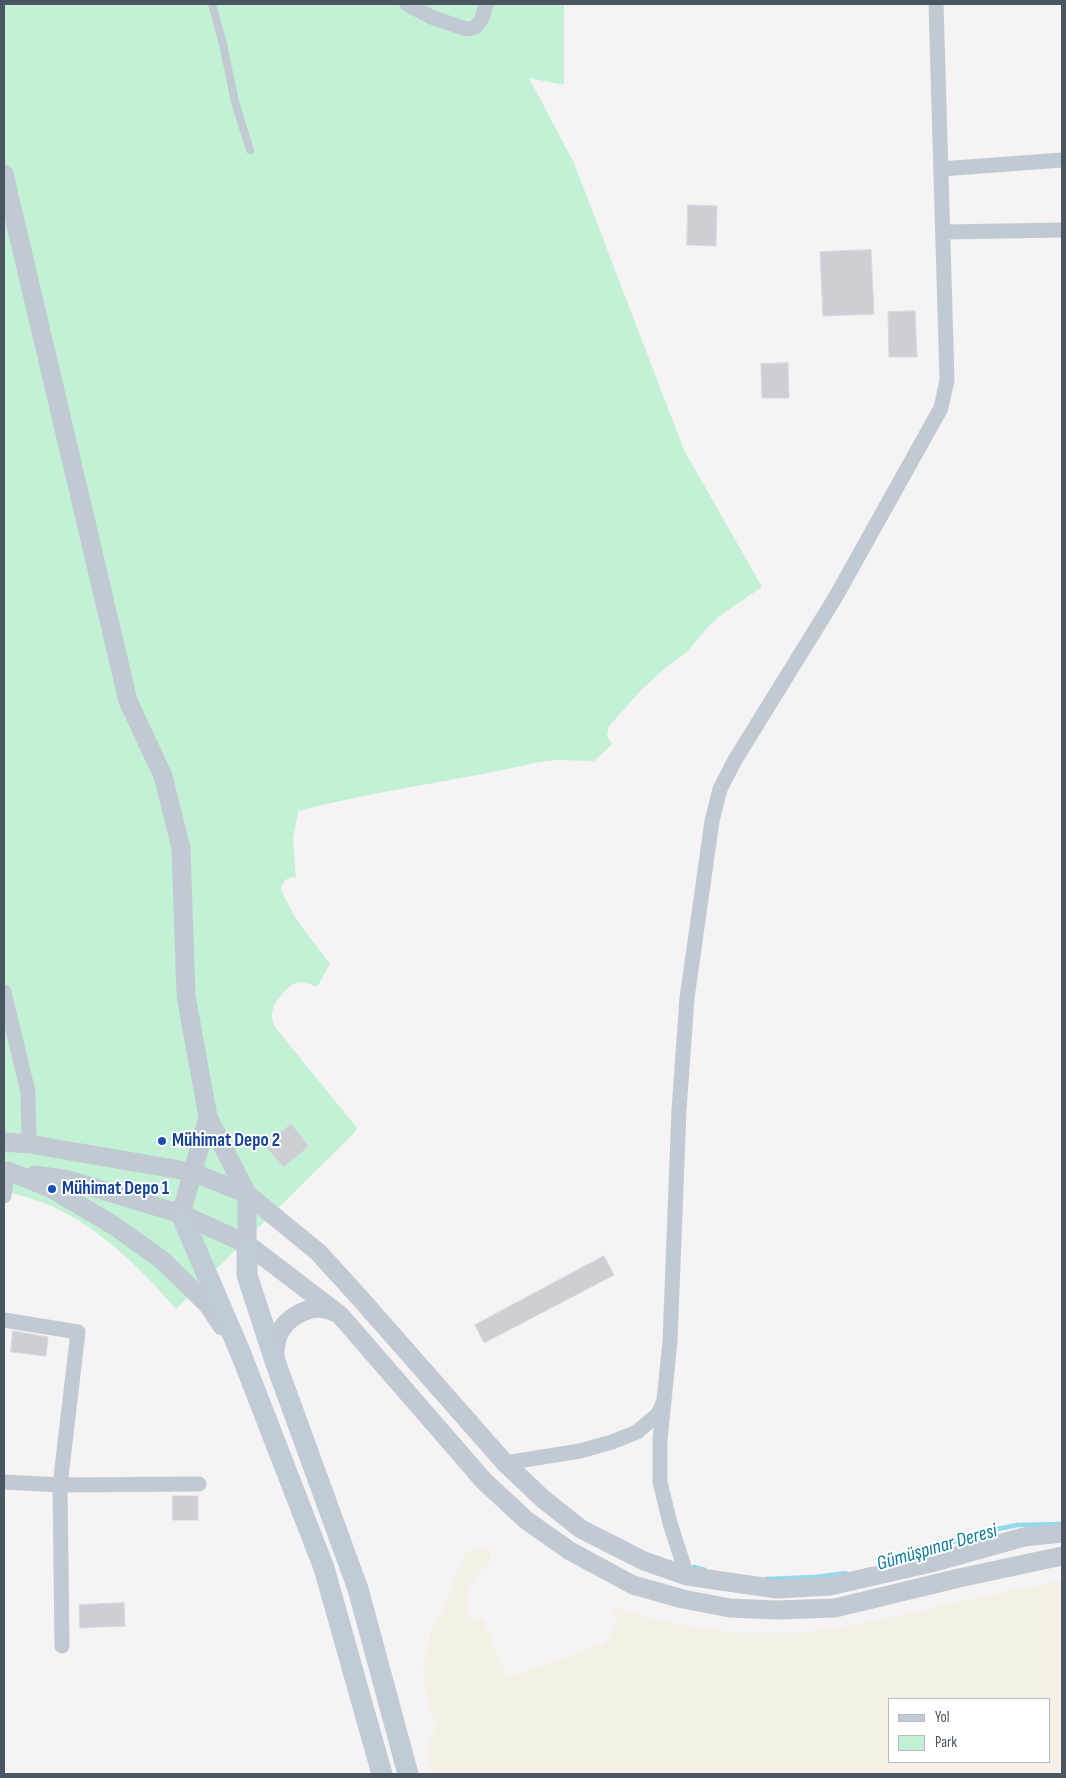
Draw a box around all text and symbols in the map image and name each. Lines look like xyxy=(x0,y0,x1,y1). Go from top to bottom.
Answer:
place label: Mühimat Depo 2 xyxy=(172,1130,280,1152)
marker: Mühimat Depo 2 xyxy=(156,1135,168,1147)
place label: Mühimat Depo 1 xyxy=(62,1178,169,1200)
marker: Mühimat Depo 1 xyxy=(46,1183,58,1195)
water label: Gümüşpınar Deresi xyxy=(874,1519,1000,1577)
legend xyxy=(888,1698,1051,1763)
text: Yol xyxy=(935,1708,950,1727)
text: Park xyxy=(935,1733,957,1752)

